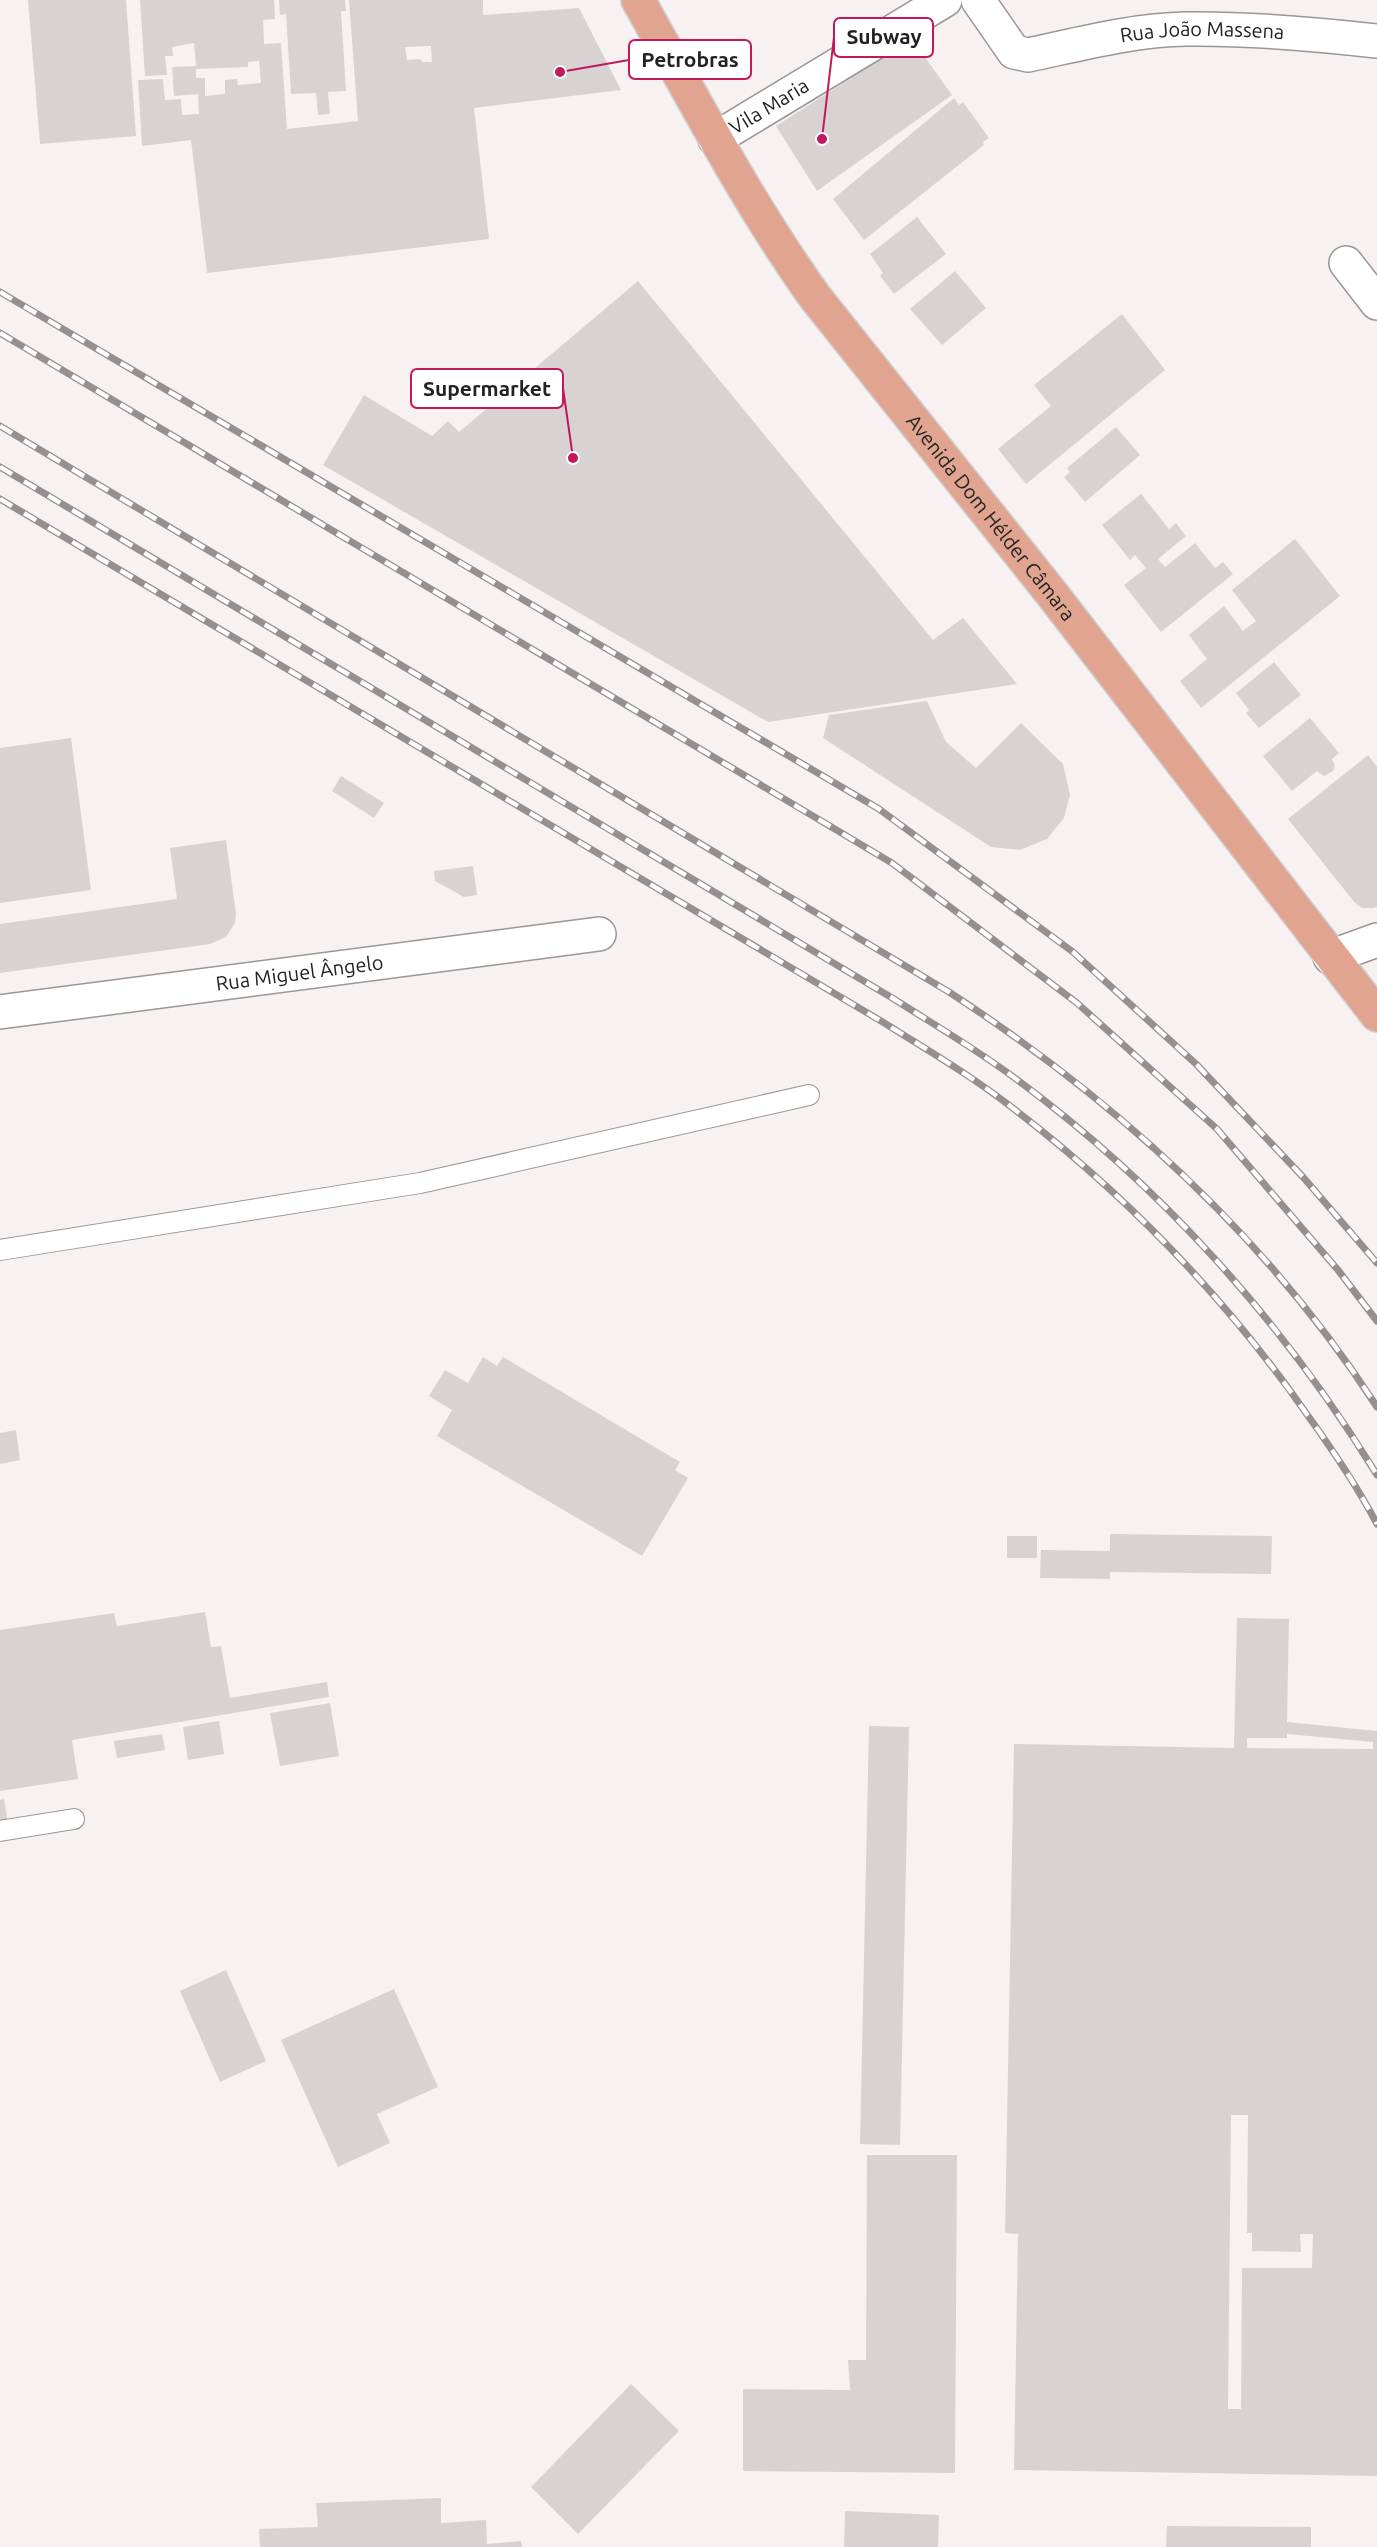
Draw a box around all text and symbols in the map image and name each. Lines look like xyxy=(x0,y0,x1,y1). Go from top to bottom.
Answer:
street label: Rua João Massena xyxy=(1118,17,1285,47)
callout: Subway xyxy=(834,18,933,57)
text: Subway xyxy=(846,24,922,48)
callout: Petrobras xyxy=(629,40,751,79)
text: Petrobras xyxy=(641,47,739,71)
street label: Vila Maria xyxy=(725,73,813,139)
callout: Supermarket xyxy=(411,369,563,408)
text: Supermarket xyxy=(423,376,551,400)
street label: Avenida Dom Hélder Câmara xyxy=(902,409,1080,625)
street label: Rua Miguel Ângelo xyxy=(214,950,385,995)

